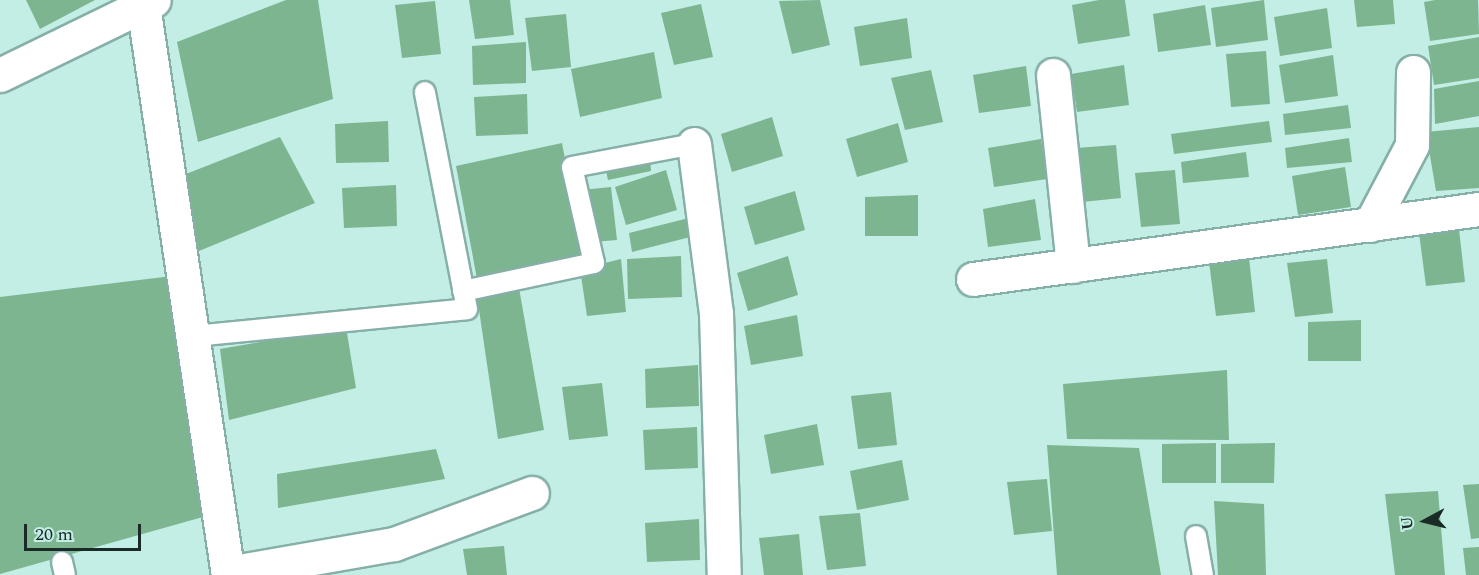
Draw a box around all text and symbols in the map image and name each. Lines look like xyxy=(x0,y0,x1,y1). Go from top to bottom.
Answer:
north arrow xyxy=(1395,491,1455,551)
scale bar xyxy=(27,512,144,550)
text: U xyxy=(1394,515,1420,531)
text: 20 m xyxy=(35,521,73,548)

